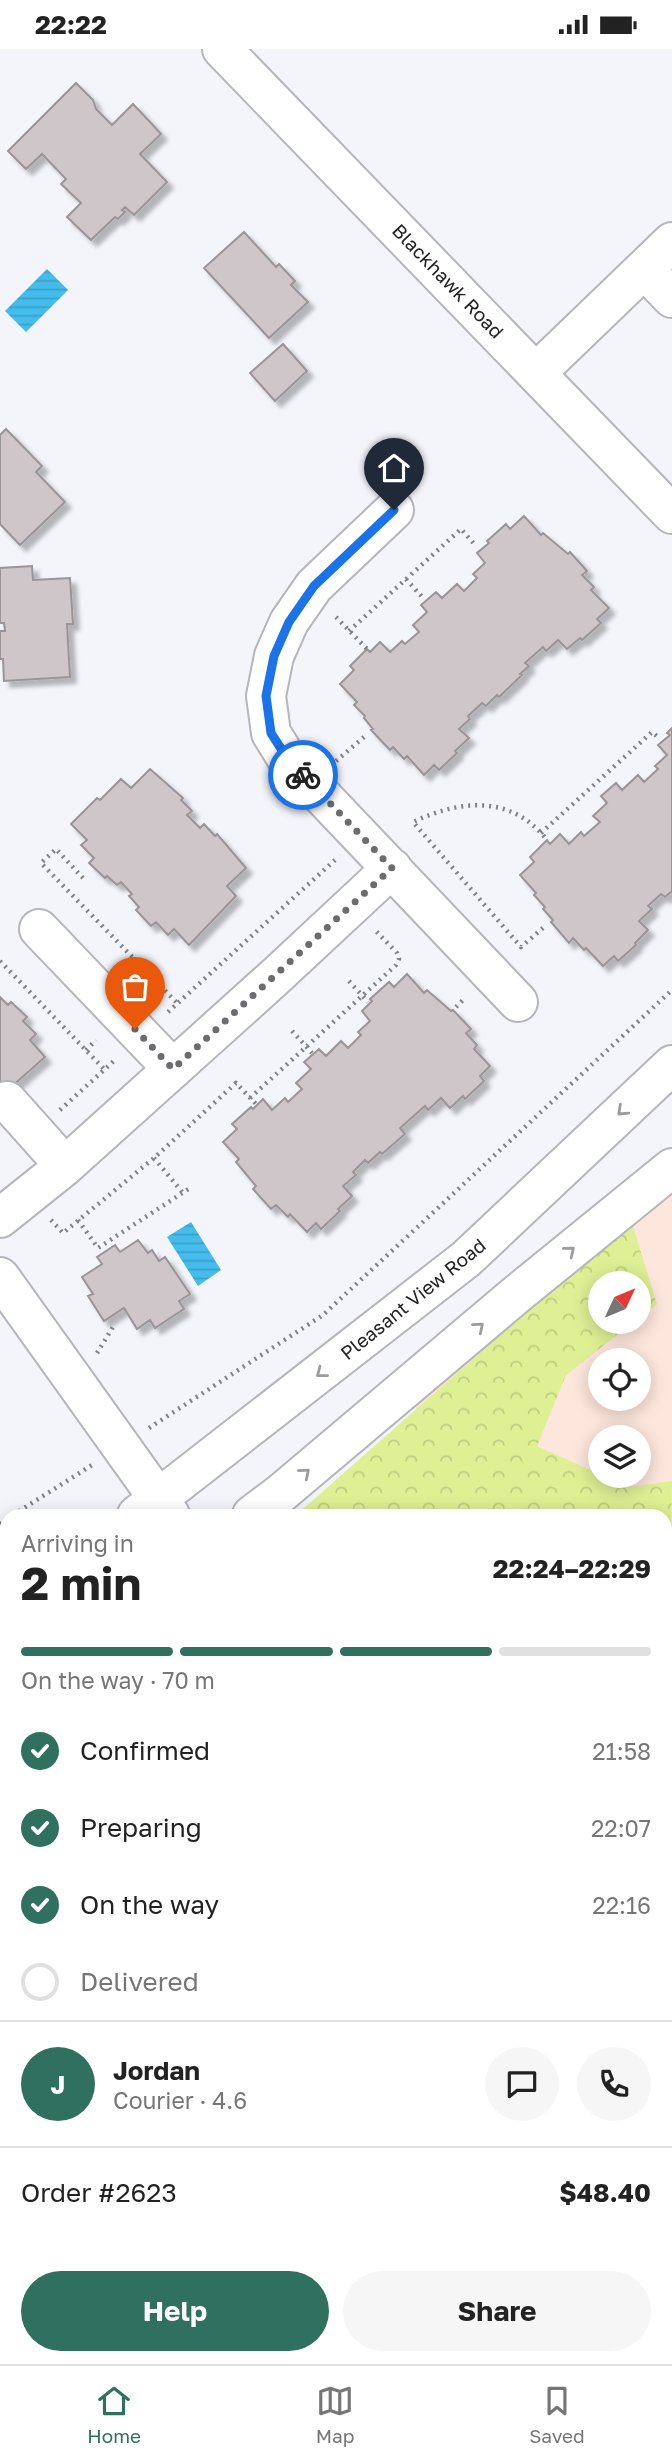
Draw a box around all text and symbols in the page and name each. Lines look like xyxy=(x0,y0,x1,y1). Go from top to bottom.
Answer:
text: 22:22 xyxy=(35,9,107,40)
street label: Blackhawk Road xyxy=(388,219,509,343)
pin xyxy=(364,438,424,510)
icon: home xyxy=(375,449,413,487)
courier xyxy=(268,740,338,810)
icon: bike xyxy=(284,756,322,794)
pin xyxy=(105,957,165,1029)
icon: bag xyxy=(116,968,154,1006)
one-way arrow xyxy=(617,1103,630,1116)
street label: Pleasant View Road xyxy=(335,1233,490,1364)
one-way arrow xyxy=(562,1247,575,1259)
north arrow xyxy=(588,1271,651,1333)
map controls xyxy=(588,1271,651,1488)
one-way arrow xyxy=(471,1323,484,1335)
button: locate xyxy=(588,1348,651,1411)
one-way arrow xyxy=(317,1364,329,1377)
button: layers xyxy=(588,1425,651,1488)
one-way arrow xyxy=(298,1469,310,1482)
text: Arriving in xyxy=(21,1529,134,1557)
text: 22:24–22:29 xyxy=(493,1553,651,1584)
text: 2 min xyxy=(21,1555,141,1610)
text: On the way · 70 m xyxy=(21,1666,215,1694)
icon: check xyxy=(21,1732,59,1770)
text: Confirmed xyxy=(80,1735,210,1766)
text: 21:58 xyxy=(592,1737,651,1765)
icon: check xyxy=(21,1809,59,1847)
text: Preparing xyxy=(80,1812,202,1843)
text: 22:07 xyxy=(591,1814,651,1842)
icon: check xyxy=(21,1886,59,1924)
text: On the way xyxy=(80,1889,219,1920)
text: 22:16 xyxy=(592,1891,651,1919)
text: Delivered xyxy=(80,1966,199,1997)
button: chat xyxy=(485,2047,559,2121)
button: phone xyxy=(577,2047,651,2121)
text: Jordan xyxy=(113,2055,200,2086)
text: J xyxy=(51,2069,65,2100)
text: Courier · 4.6 xyxy=(113,2086,247,2114)
text: Order #2623 xyxy=(21,2177,177,2208)
text: $48.40 xyxy=(559,2177,651,2208)
button: Help xyxy=(21,2271,329,2351)
button: Share xyxy=(343,2271,651,2351)
tab: Home xyxy=(87,2382,141,2447)
tab: Map xyxy=(316,2382,354,2447)
tab: Saved xyxy=(529,2382,585,2447)

